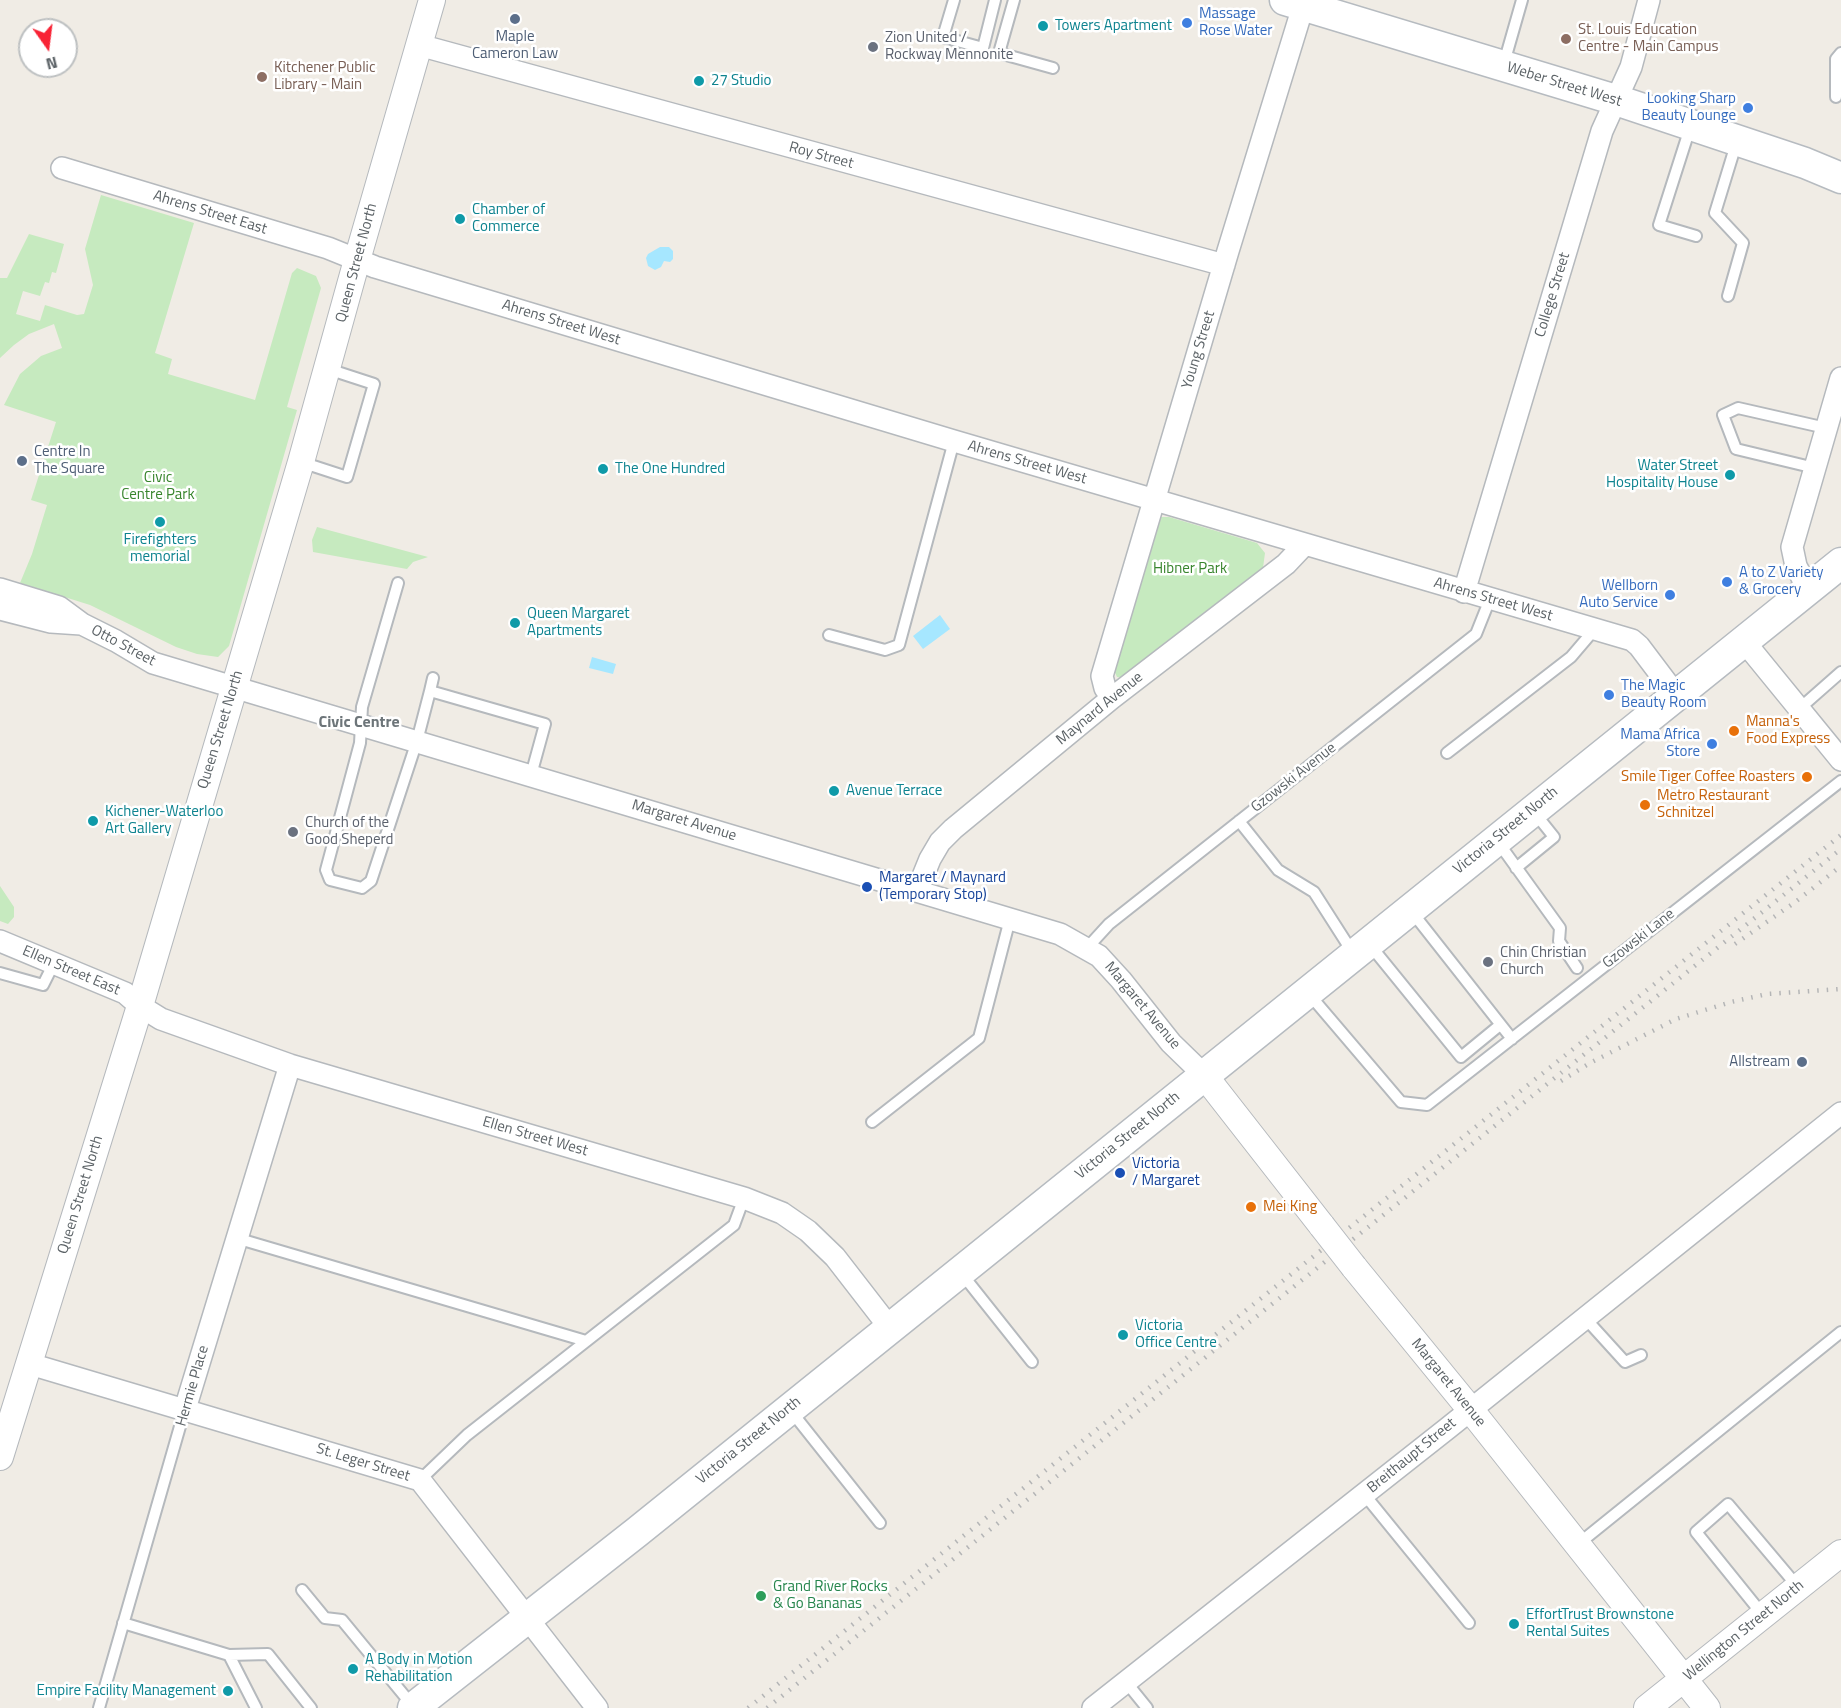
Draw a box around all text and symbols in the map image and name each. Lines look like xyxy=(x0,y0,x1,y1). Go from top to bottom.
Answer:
place label: Massage Rose Water xyxy=(1199,5,1272,40)
marker: Maple Cameron Law xyxy=(508,12,522,26)
marker: Massage Rose Water xyxy=(1180,16,1194,30)
place label: Towers Apartment xyxy=(1055,17,1172,35)
north arrow xyxy=(18,18,78,78)
marker: Towers Apartment xyxy=(1036,19,1050,33)
place label: St. Louis Education Centre - Main Campus xyxy=(1578,21,1718,56)
place label: Maple Cameron Law xyxy=(472,28,558,63)
place label: Zion United / Rockway Mennonite xyxy=(885,29,1013,64)
marker: St. Louis Education Centre - Main Campus xyxy=(1559,32,1573,46)
marker: Zion United / Rockway Mennonite xyxy=(866,40,880,54)
text: N xyxy=(44,51,60,77)
place label: Kitchener Public Library - Main xyxy=(274,59,375,94)
street label: Weber Street West xyxy=(1504,59,1624,111)
marker: Kitchener Public Library - Main xyxy=(255,70,269,84)
place label: 27 Studio xyxy=(711,72,771,90)
marker: 27 Studio xyxy=(692,74,706,88)
place label: Looking Sharp Beauty Lounge xyxy=(1642,90,1736,125)
marker: Looking Sharp Beauty Lounge xyxy=(1741,101,1755,115)
street label: Roy Street xyxy=(787,139,855,173)
street label: Ahrens Street East xyxy=(151,187,269,239)
street label: Queen Street North xyxy=(332,201,382,325)
place label: Chamber of Commerce xyxy=(472,201,545,236)
marker: Chamber of Commerce xyxy=(453,212,467,226)
street label: College Street xyxy=(1532,250,1574,340)
street label: Ahrens Street West xyxy=(500,296,622,350)
street label: Young Street xyxy=(1179,309,1219,391)
street label: Ahrens Street West xyxy=(966,437,1088,489)
place label: Centre In The Square xyxy=(34,443,105,478)
marker: Centre In The Square xyxy=(15,454,29,468)
place label: Water Street Hospitality House xyxy=(1606,457,1718,492)
place label: The One Hundred xyxy=(615,460,725,478)
marker: The One Hundred xyxy=(596,462,610,476)
marker: Water Street Hospitality House xyxy=(1723,468,1737,482)
park label: Civic Centre Park xyxy=(121,469,195,504)
marker: Firefighters memorial xyxy=(153,515,167,529)
place label: Firefighters memorial xyxy=(124,531,196,566)
park label: Hibner Park xyxy=(1153,560,1227,578)
place label: A to Z Variety & Grocery xyxy=(1739,564,1823,599)
street label: Ahrens Street West xyxy=(1432,574,1554,626)
marker: A to Z Variety & Grocery xyxy=(1720,575,1734,589)
place label: Wellborn Auto Service xyxy=(1579,577,1658,612)
marker: Wellborn Auto Service xyxy=(1663,588,1677,602)
place label: Queen Margaret Apartments xyxy=(527,605,630,640)
marker: Queen Margaret Apartments xyxy=(508,616,522,630)
street label: Otto Street xyxy=(88,622,158,670)
street label: Queen Street North xyxy=(194,669,248,791)
street label: Maynard Avenue xyxy=(1053,669,1147,749)
place label: The Magic Beauty Room xyxy=(1621,677,1707,712)
marker: The Magic Beauty Room xyxy=(1602,688,1616,702)
district label: Civic Centre xyxy=(318,713,400,733)
place label: Manna's Food Express xyxy=(1746,713,1830,748)
marker: Manna's Food Express xyxy=(1727,724,1741,738)
place label: Mama Africa Store xyxy=(1620,726,1700,761)
marker: Mama Africa Store xyxy=(1705,737,1719,751)
street label: Gzowski Avenue xyxy=(1248,739,1340,817)
place label: Smile Tiger Coffee Roasters xyxy=(1621,768,1795,786)
marker: Smile Tiger Coffee Roasters xyxy=(1800,770,1814,784)
place label: Avenue Terrace xyxy=(846,782,942,800)
street label: Victoria Street North xyxy=(1450,783,1562,879)
marker: Avenue Terrace xyxy=(827,784,841,798)
place label: Metro Restaurant Schnitzel xyxy=(1657,787,1769,822)
street label: Margaret Avenue xyxy=(629,797,739,845)
marker: Metro Restaurant Schnitzel xyxy=(1638,798,1652,812)
place label: Kichener-Waterloo Art Gallery xyxy=(105,803,223,838)
marker: Kichener-Waterloo Art Gallery xyxy=(86,814,100,828)
place label: Church of the Good Sheperd xyxy=(305,814,393,849)
marker: Church of the Good Sheperd xyxy=(286,825,300,839)
place label: Margaret / Maynard (Temporary Stop) xyxy=(879,869,1006,904)
marker: Margaret / Maynard (Temporary Stop) xyxy=(860,880,874,894)
street label: Gzowski Lane xyxy=(1599,905,1679,973)
street label: Ellen Street East xyxy=(20,942,122,1000)
place label: Chin Christian Church xyxy=(1500,944,1587,979)
marker: Chin Christian Church xyxy=(1481,955,1495,969)
street label: Margaret Avenue xyxy=(1100,959,1184,1053)
place label: Allstream xyxy=(1729,1053,1790,1071)
marker: Allstream xyxy=(1795,1055,1809,1069)
street label: Victoria Street North xyxy=(1072,1088,1184,1184)
street label: Ellen Street West xyxy=(480,1113,590,1161)
street label: Queen Street North xyxy=(54,1134,108,1256)
place label: Victoria / Margaret xyxy=(1132,1155,1200,1190)
marker: Victoria / Margaret xyxy=(1113,1166,1127,1180)
place label: Mei King xyxy=(1263,1198,1317,1216)
marker: Mei King xyxy=(1244,1200,1258,1214)
place label: Victoria Office Centre xyxy=(1135,1317,1217,1352)
marker: Victoria Office Centre xyxy=(1116,1328,1130,1342)
street label: Margaret Avenue xyxy=(1407,1335,1489,1431)
street label: Hermie Place xyxy=(173,1343,213,1429)
street label: Victoria Street North xyxy=(693,1393,805,1489)
street label: Breithaupt Street xyxy=(1364,1415,1460,1497)
street label: St. Leger Street xyxy=(314,1440,412,1486)
street label: Wellington Street North xyxy=(1680,1577,1808,1685)
place label: Grand River Rocks & Go Bananas xyxy=(773,1578,888,1613)
marker: Grand River Rocks & Go Bananas xyxy=(754,1589,768,1603)
place label: EffortTrust Brownstone Rental Suites xyxy=(1526,1606,1674,1641)
marker: EffortTrust Brownstone Rental Suites xyxy=(1507,1617,1521,1631)
place label: A Body in Motion Rehabilitation xyxy=(365,1651,472,1686)
marker: A Body in Motion Rehabilitation xyxy=(346,1662,360,1676)
place label: Empire Facility Management xyxy=(36,1682,216,1700)
marker: Empire Facility Management xyxy=(221,1684,235,1698)

